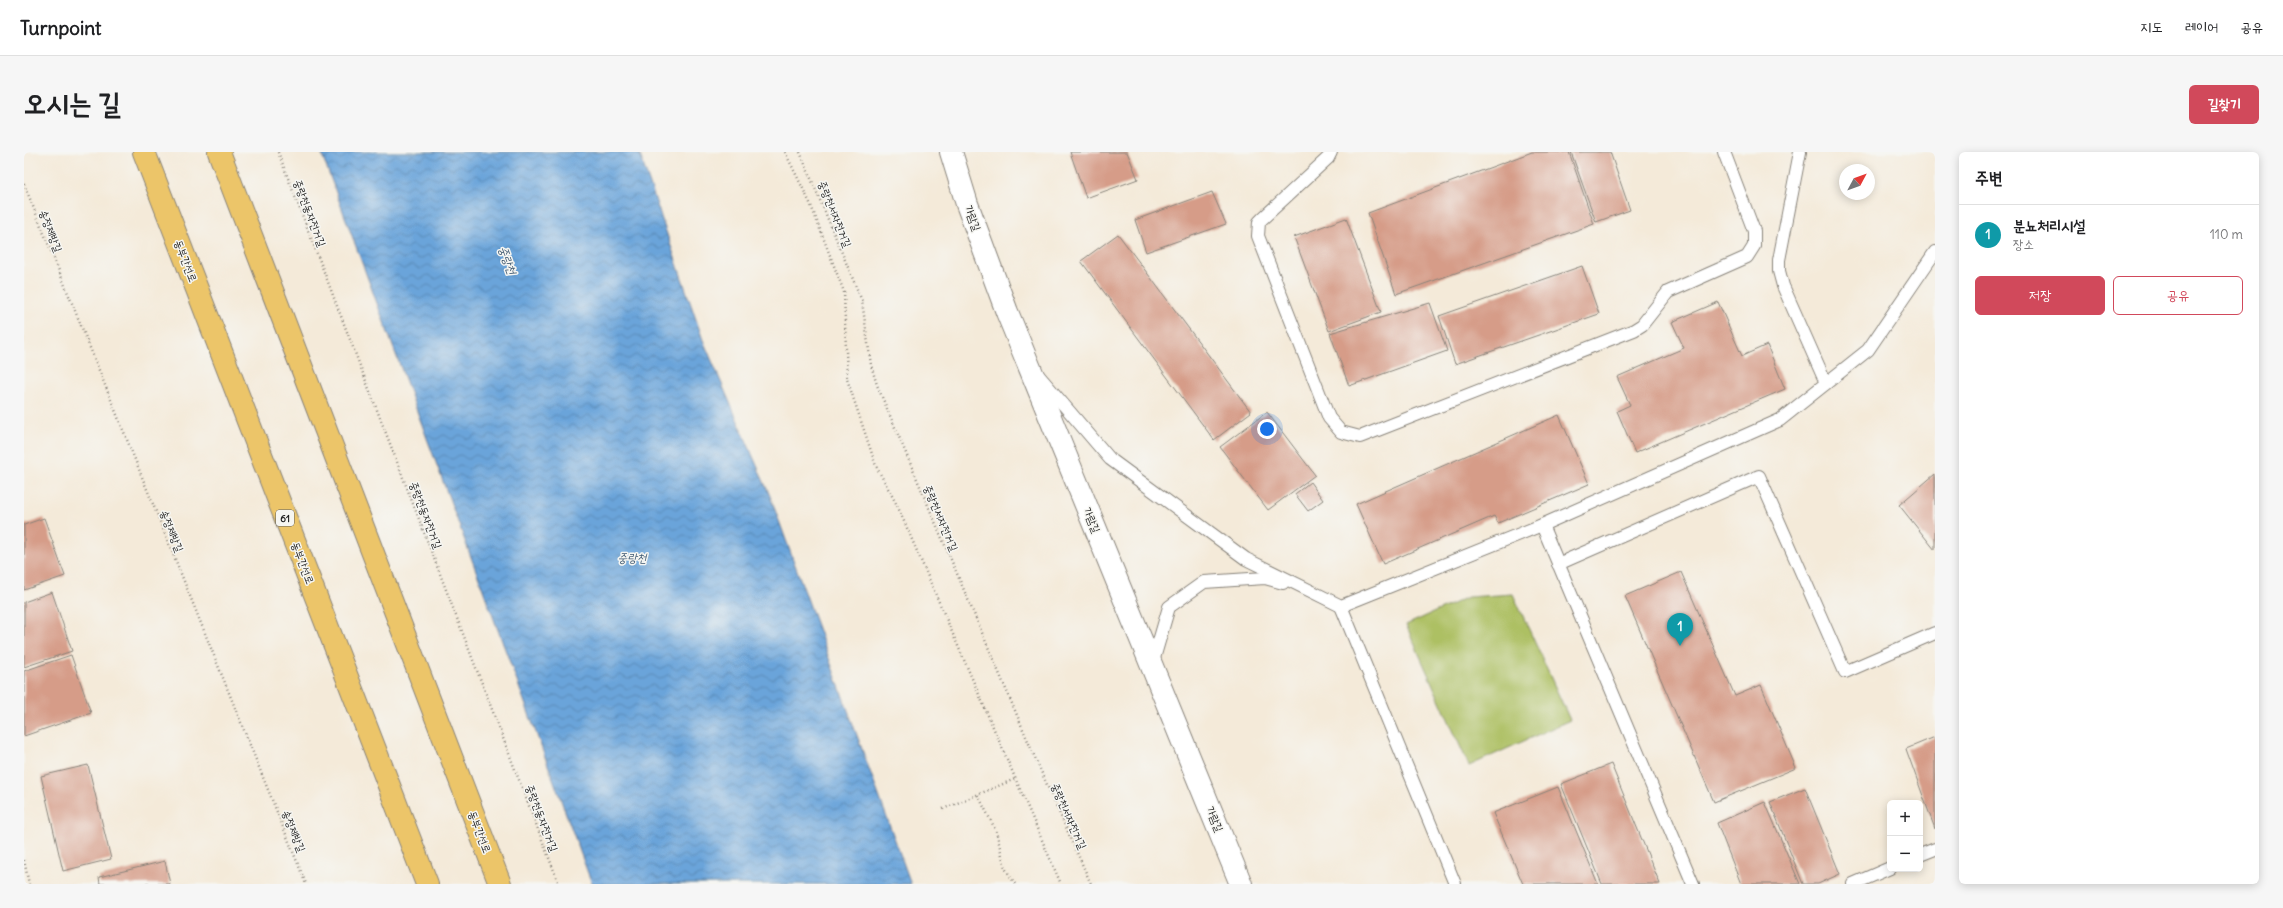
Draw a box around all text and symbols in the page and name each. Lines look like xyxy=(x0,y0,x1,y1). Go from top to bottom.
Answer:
text: Turnpoint xyxy=(20,16,101,40)
text: 지도 xyxy=(2140,18,2163,36)
text: 레이어 xyxy=(2185,18,2218,36)
text: 공유 xyxy=(2240,18,2263,36)
text: 오시는 길 xyxy=(24,85,121,121)
button: 길찾기 xyxy=(2189,85,2259,124)
north arrow xyxy=(1839,164,1875,200)
text: 주변 xyxy=(1975,167,2002,189)
street label: 중랑천동자전거길 xyxy=(291,177,329,249)
street label: 중랑천서자전거길 xyxy=(815,179,855,250)
street label: 가람길 xyxy=(962,203,984,233)
street label: 송정제방길 xyxy=(37,208,66,254)
text: 분뇨처리시설 xyxy=(2013,216,2085,235)
text: 1 xyxy=(1985,226,1991,243)
text: 110 m xyxy=(2210,226,2243,243)
text: 장소 xyxy=(2013,236,2034,253)
street label: 동부간선로 xyxy=(172,238,201,284)
water label: 중랑천 xyxy=(496,244,520,277)
button: 저장 xyxy=(1975,276,2105,315)
button: 공유 xyxy=(2113,276,2243,315)
your location xyxy=(1257,419,1277,439)
street label: 중랑천동자전거길 xyxy=(407,479,445,551)
street label: 중랑천서자전거길 xyxy=(921,483,961,553)
street label: 가람길 xyxy=(1081,505,1104,535)
street label: 송정제방길 xyxy=(157,508,187,554)
road number: 61 xyxy=(276,510,294,526)
street label: 동부간선로 xyxy=(289,540,318,586)
water label: 중랑천 xyxy=(618,550,648,565)
pin: 1 xyxy=(1667,613,1693,646)
street label: 중랑천서자전거길 xyxy=(1048,781,1090,851)
street label: 중랑천동자전거길 xyxy=(523,782,561,854)
map controls xyxy=(1887,800,1923,872)
button: + xyxy=(1887,800,1923,836)
street label: 가람길 xyxy=(1204,804,1227,834)
street label: 송정제방길 xyxy=(279,808,309,854)
street label: 동부간선로 xyxy=(466,809,495,855)
button: − xyxy=(1887,836,1923,872)

